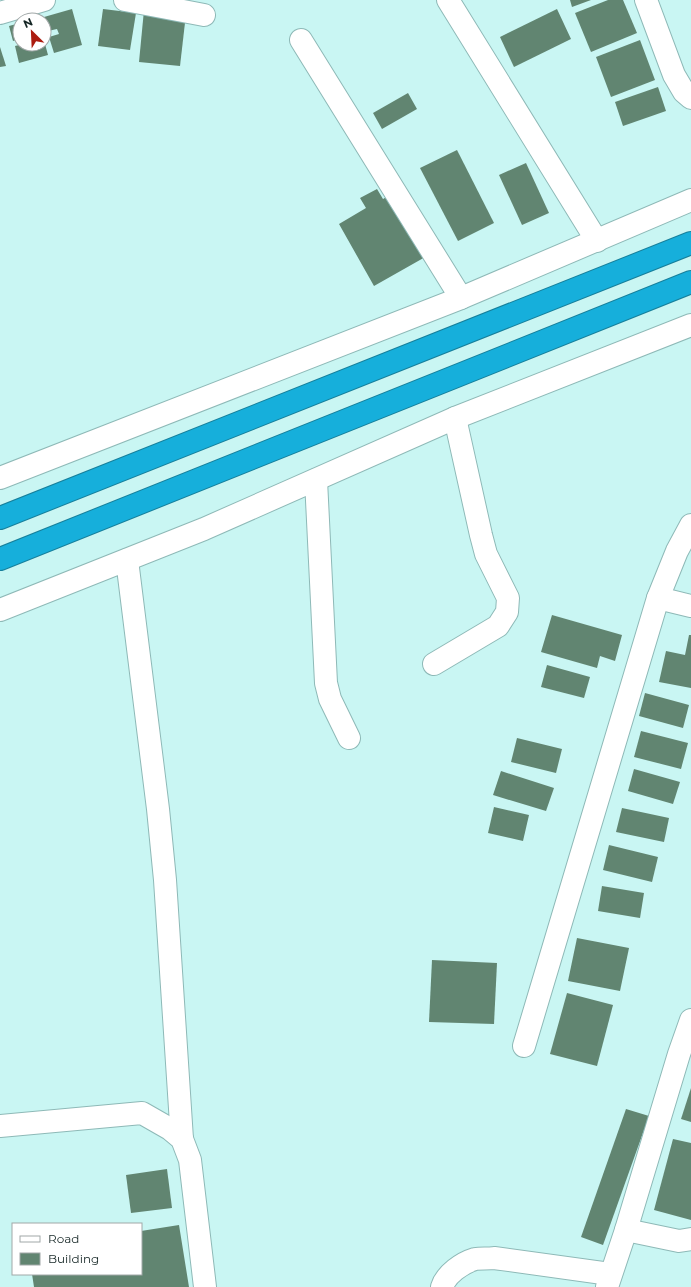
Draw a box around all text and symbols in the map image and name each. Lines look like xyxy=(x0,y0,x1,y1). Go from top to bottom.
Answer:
north arrow xyxy=(12,12,52,52)
text: N xyxy=(21,15,35,31)
legend xyxy=(12,1223,142,1275)
text: Road xyxy=(48,1231,79,1246)
text: Building xyxy=(48,1251,99,1266)

